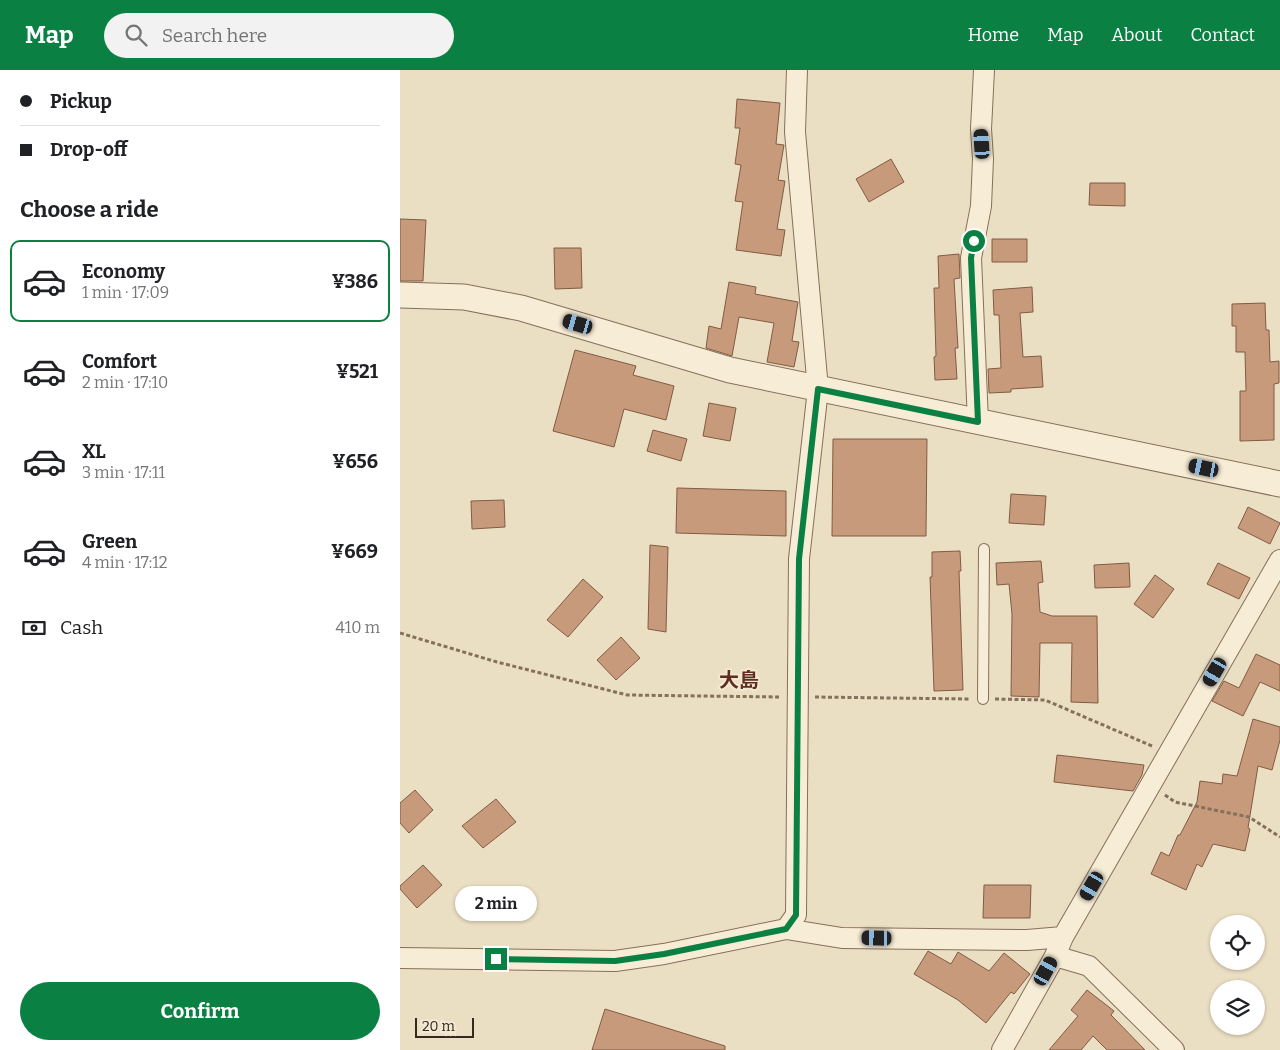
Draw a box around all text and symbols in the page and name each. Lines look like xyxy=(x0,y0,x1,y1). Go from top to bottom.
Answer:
search box xyxy=(104,13,454,58)
text: Map xyxy=(25,21,74,49)
icon: search xyxy=(122,21,150,49)
text: Search here xyxy=(162,24,267,47)
text: Home xyxy=(968,24,1019,46)
text: Map xyxy=(1047,24,1083,46)
text: About xyxy=(1111,24,1162,46)
text: Contact xyxy=(1190,24,1255,46)
text: Pickup xyxy=(50,90,112,113)
car xyxy=(973,129,990,159)
text: Drop-off xyxy=(50,138,128,161)
text: Choose a ride xyxy=(20,196,159,223)
route start xyxy=(963,230,985,252)
icon: car xyxy=(22,259,67,304)
text: Economy xyxy=(82,260,165,283)
text: ¥386 xyxy=(332,270,378,293)
text: 1 min · 17:09 xyxy=(82,283,169,302)
car xyxy=(561,313,594,335)
icon: car xyxy=(22,349,67,394)
text: Comfort xyxy=(82,350,157,373)
text: ¥521 xyxy=(336,360,378,383)
text: 2 min · 17:10 xyxy=(82,373,168,392)
icon: car xyxy=(22,439,67,484)
text: XL xyxy=(82,440,106,463)
text: ¥656 xyxy=(332,450,378,473)
car xyxy=(1187,458,1220,478)
text: 3 min · 17:11 xyxy=(82,463,165,482)
icon: car xyxy=(22,529,67,574)
text: Green xyxy=(82,530,137,553)
text: ¥669 xyxy=(331,540,378,563)
text: 4 min · 17:12 xyxy=(82,553,167,572)
icon: cash xyxy=(20,614,48,642)
text: Cash xyxy=(60,616,103,639)
text: 410 m xyxy=(335,618,380,637)
car xyxy=(1201,655,1228,689)
district label: 大島 xyxy=(719,668,759,692)
car xyxy=(1078,869,1105,903)
callout: 2 min xyxy=(455,886,537,922)
text: 2 min xyxy=(475,894,517,913)
map controls xyxy=(1210,915,1265,1035)
button: locate xyxy=(1210,915,1265,970)
car xyxy=(861,930,892,946)
route end xyxy=(485,948,507,970)
car xyxy=(1032,954,1059,988)
button: layers xyxy=(1210,980,1265,1035)
button: Confirm xyxy=(20,982,380,1040)
scale bar xyxy=(415,1015,474,1038)
text: 20 m xyxy=(422,1018,455,1035)

